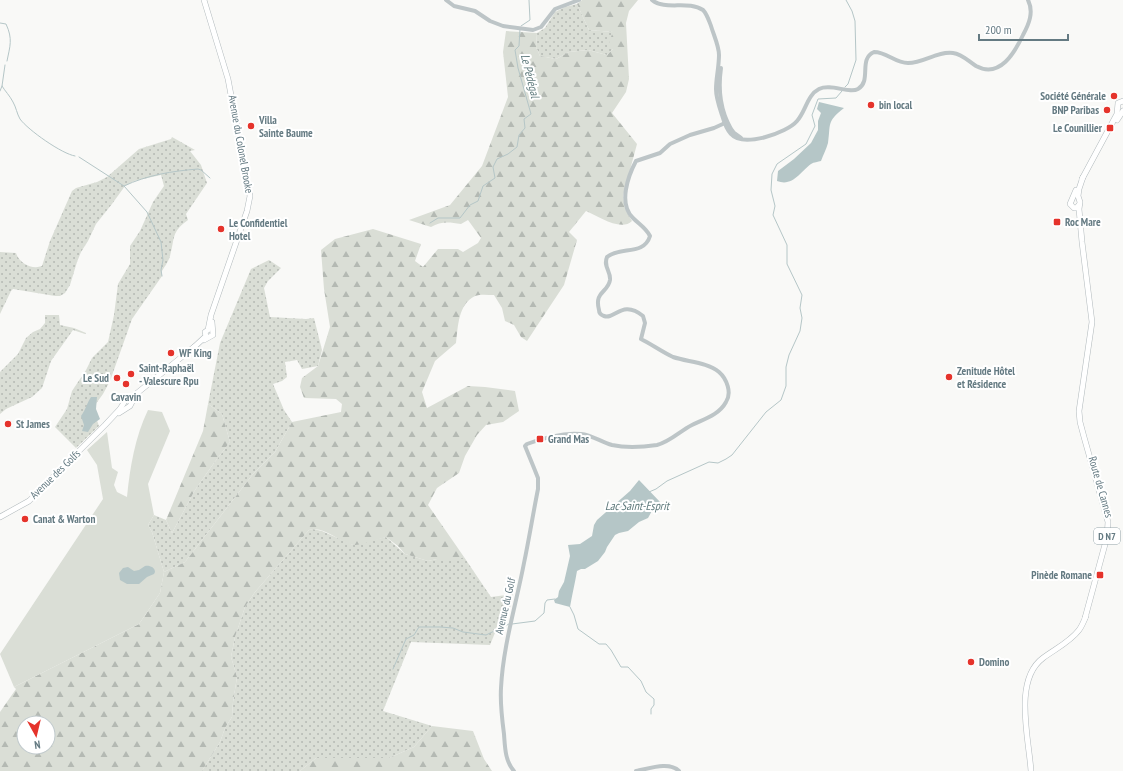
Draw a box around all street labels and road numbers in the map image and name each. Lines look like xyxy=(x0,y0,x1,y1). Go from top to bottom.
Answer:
street label: Avenue du Colonel Brooke xyxy=(225,94,257,195)
street label: Avenue des Golfs xyxy=(27,446,83,502)
street label: Route de Cannes xyxy=(1086,455,1116,519)
road number: D N7 xyxy=(1094,528,1120,544)
street label: Avenue du Golf xyxy=(492,575,519,636)

